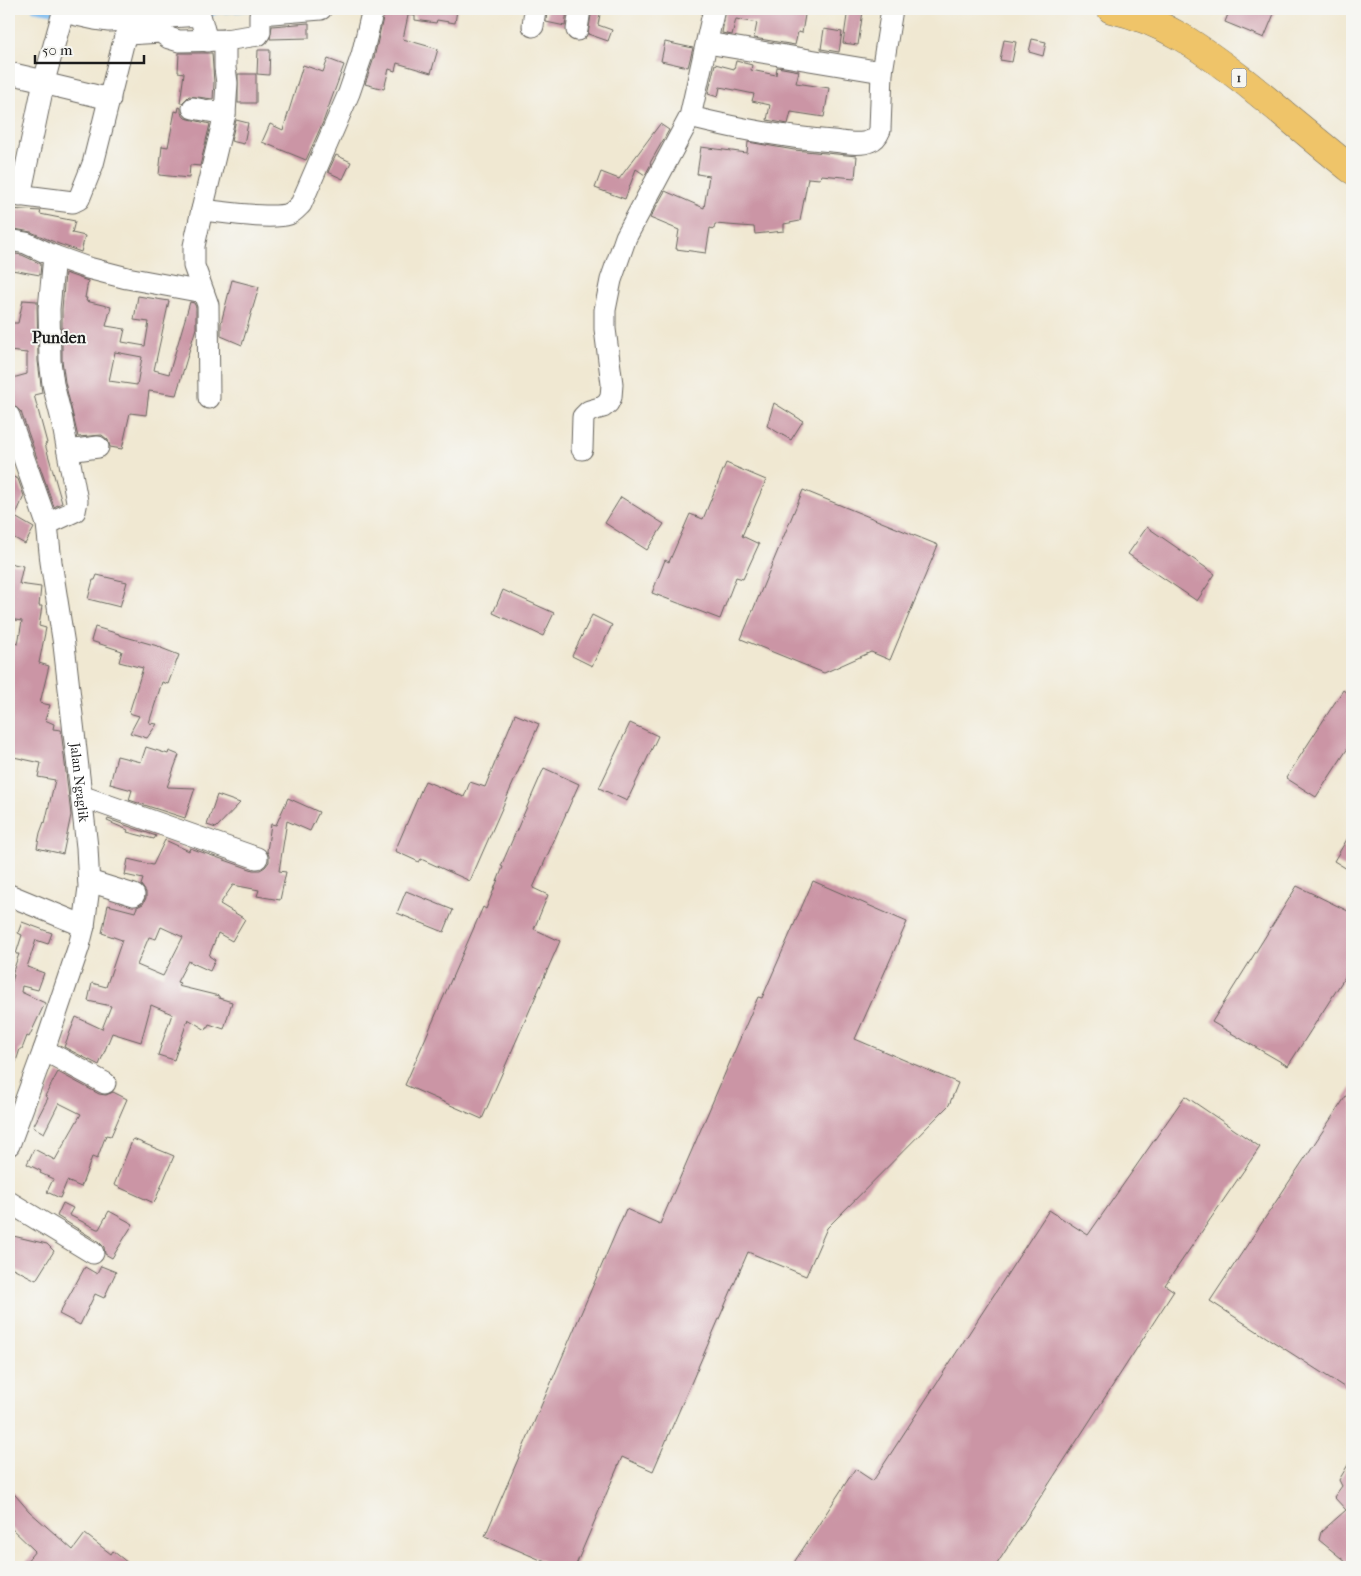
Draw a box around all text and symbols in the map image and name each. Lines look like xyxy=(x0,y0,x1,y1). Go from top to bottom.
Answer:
scale bar xyxy=(35,32,144,64)
text: 50 m xyxy=(42,41,73,59)
road number: 1 xyxy=(1232,68,1246,88)
district label: Punden xyxy=(32,328,87,347)
street label: Jalan Ngaglik xyxy=(67,741,93,824)

